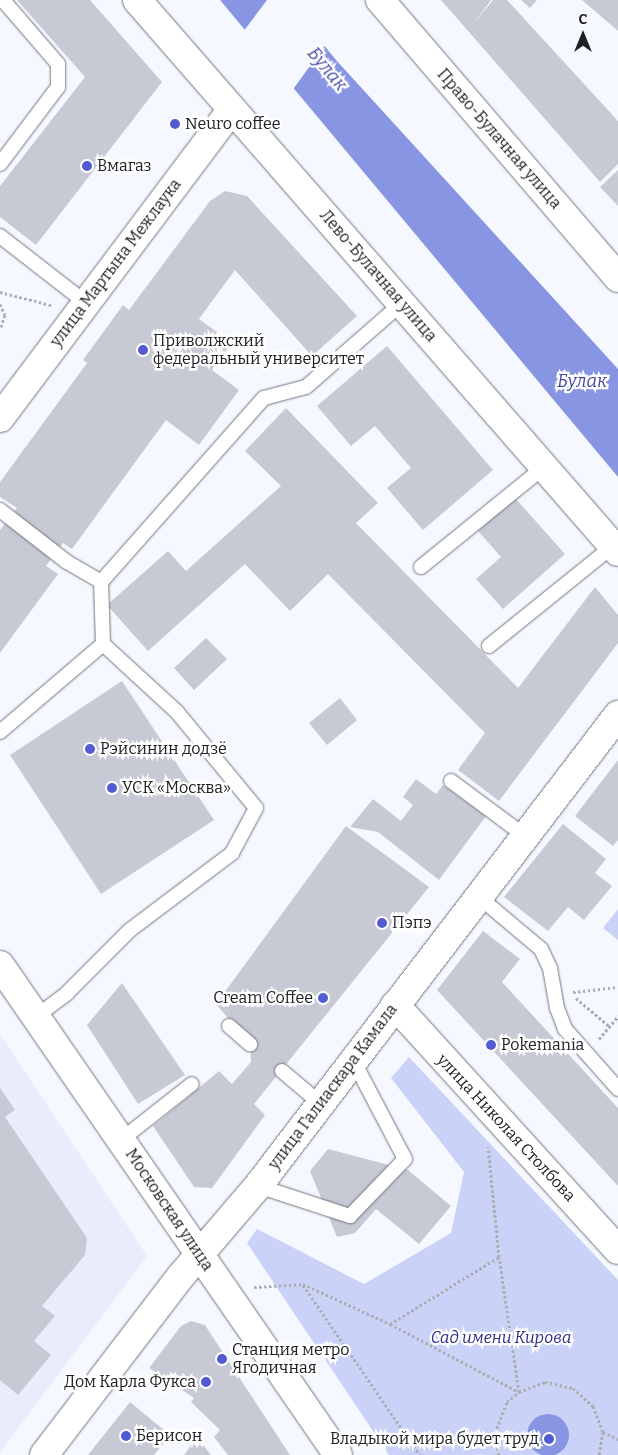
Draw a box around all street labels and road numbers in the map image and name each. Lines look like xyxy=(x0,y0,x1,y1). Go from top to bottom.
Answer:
street label: Право-Булачная улица xyxy=(433,65,565,213)
street label: улица Мартына Межлаука xyxy=(47,175,185,351)
street label: Лево-Булачная улица xyxy=(316,206,440,346)
street label: улица Галиаскара Камала xyxy=(264,1000,402,1174)
street label: улица Николая Столбова xyxy=(433,1050,579,1206)
street label: Московская улица xyxy=(121,1145,217,1275)

